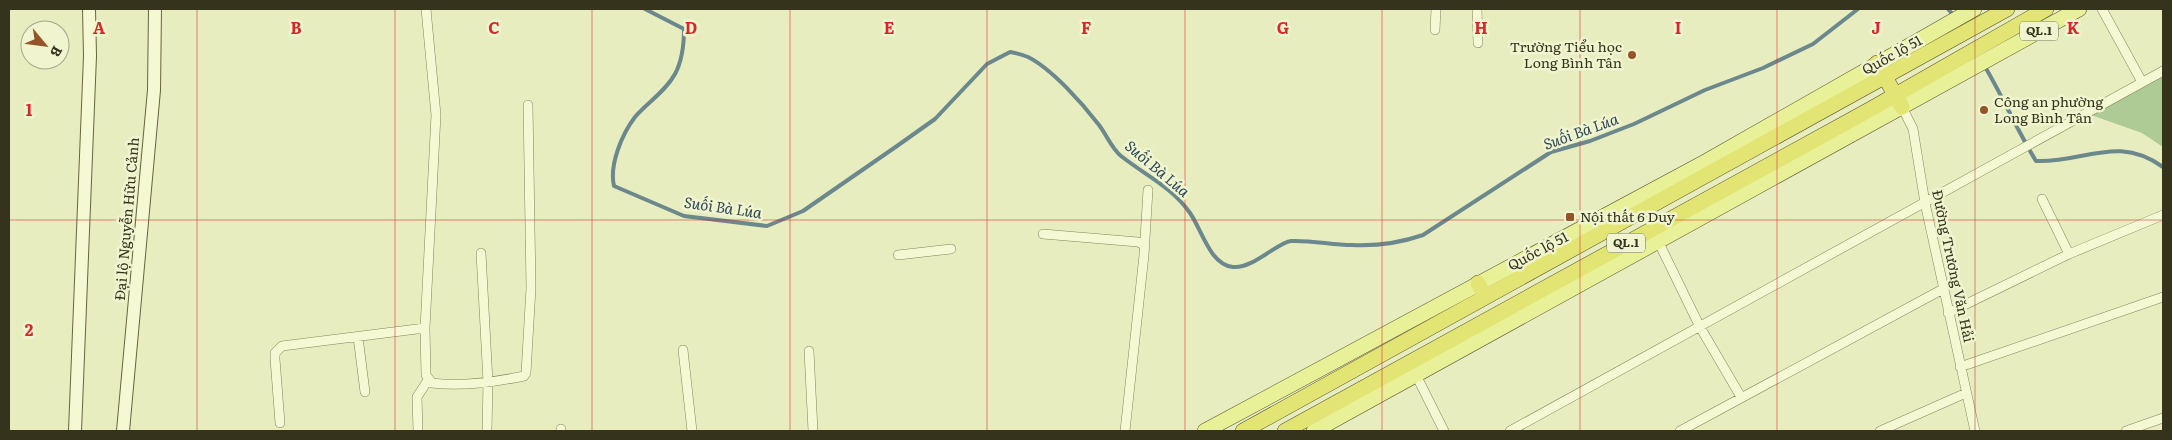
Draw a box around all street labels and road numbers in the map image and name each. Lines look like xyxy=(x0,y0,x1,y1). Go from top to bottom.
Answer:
road number: QL.1 xyxy=(2020,22,2058,40)
street label: Quốc lộ 51 xyxy=(1858,29,1925,79)
street label: Đại lộ Nguyễn Hữu Cảnh xyxy=(109,136,143,301)
street label: Đường Trương Văn Hải xyxy=(1928,188,1980,344)
street label: Quốc lộ 51 xyxy=(1504,226,1572,274)
road number: QL.1 xyxy=(1607,234,1645,252)

